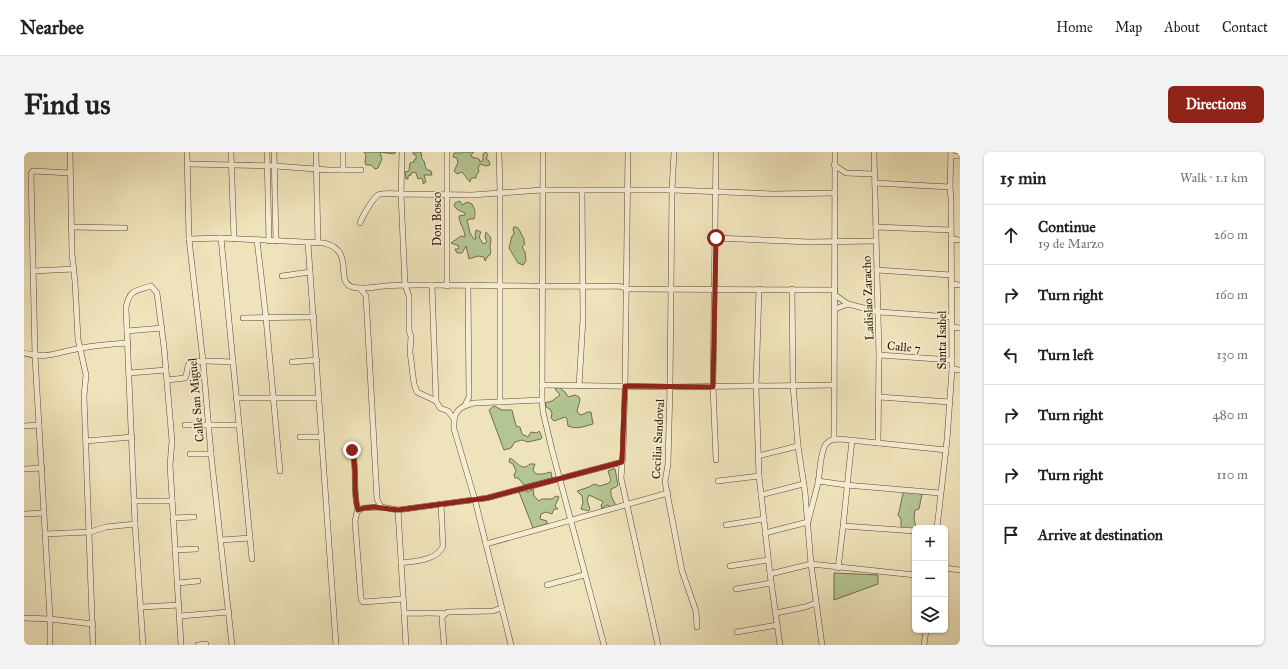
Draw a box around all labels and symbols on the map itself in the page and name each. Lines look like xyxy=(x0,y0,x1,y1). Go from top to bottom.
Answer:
street label: Don Bosco xyxy=(430,192,444,246)
route start xyxy=(707,229,725,247)
street label: Ladislao Zaracho xyxy=(860,255,876,341)
street label: Santa Isabel xyxy=(935,310,949,369)
street label: Calle 7 xyxy=(887,339,921,355)
street label: Calle San Miguel xyxy=(185,357,208,443)
street label: Cecilia Sandoval xyxy=(649,398,667,479)
route end xyxy=(343,441,361,459)

